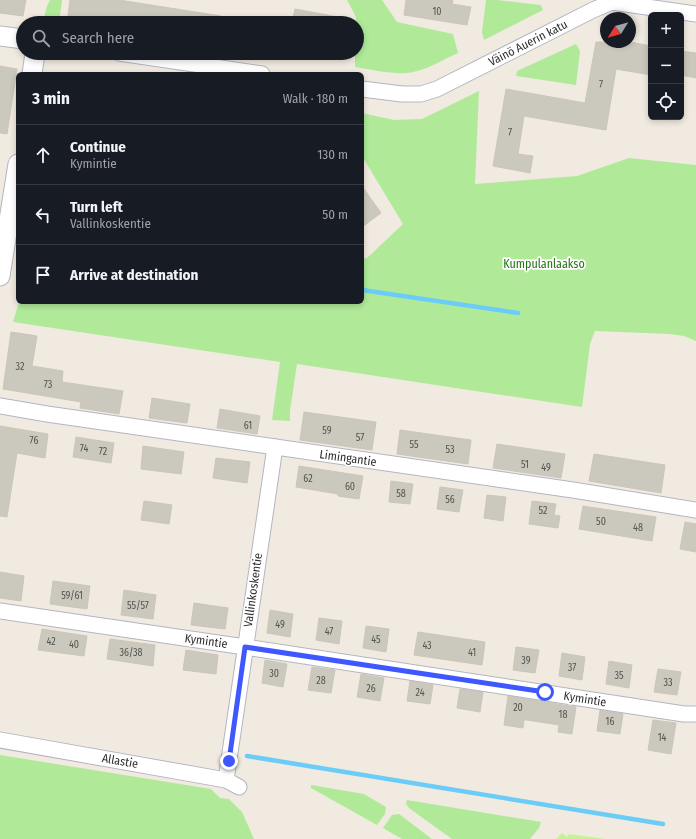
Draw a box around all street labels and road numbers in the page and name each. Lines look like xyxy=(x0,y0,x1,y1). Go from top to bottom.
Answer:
street label: Väinö Auerin katu xyxy=(486,17,570,69)
street label: Limingantie xyxy=(319,447,377,469)
street label: Vallinkoskentie xyxy=(241,552,265,628)
street label: Kymintie xyxy=(184,631,228,651)
street label: Kymintie xyxy=(563,689,607,709)
street label: Allastie xyxy=(101,751,139,771)

